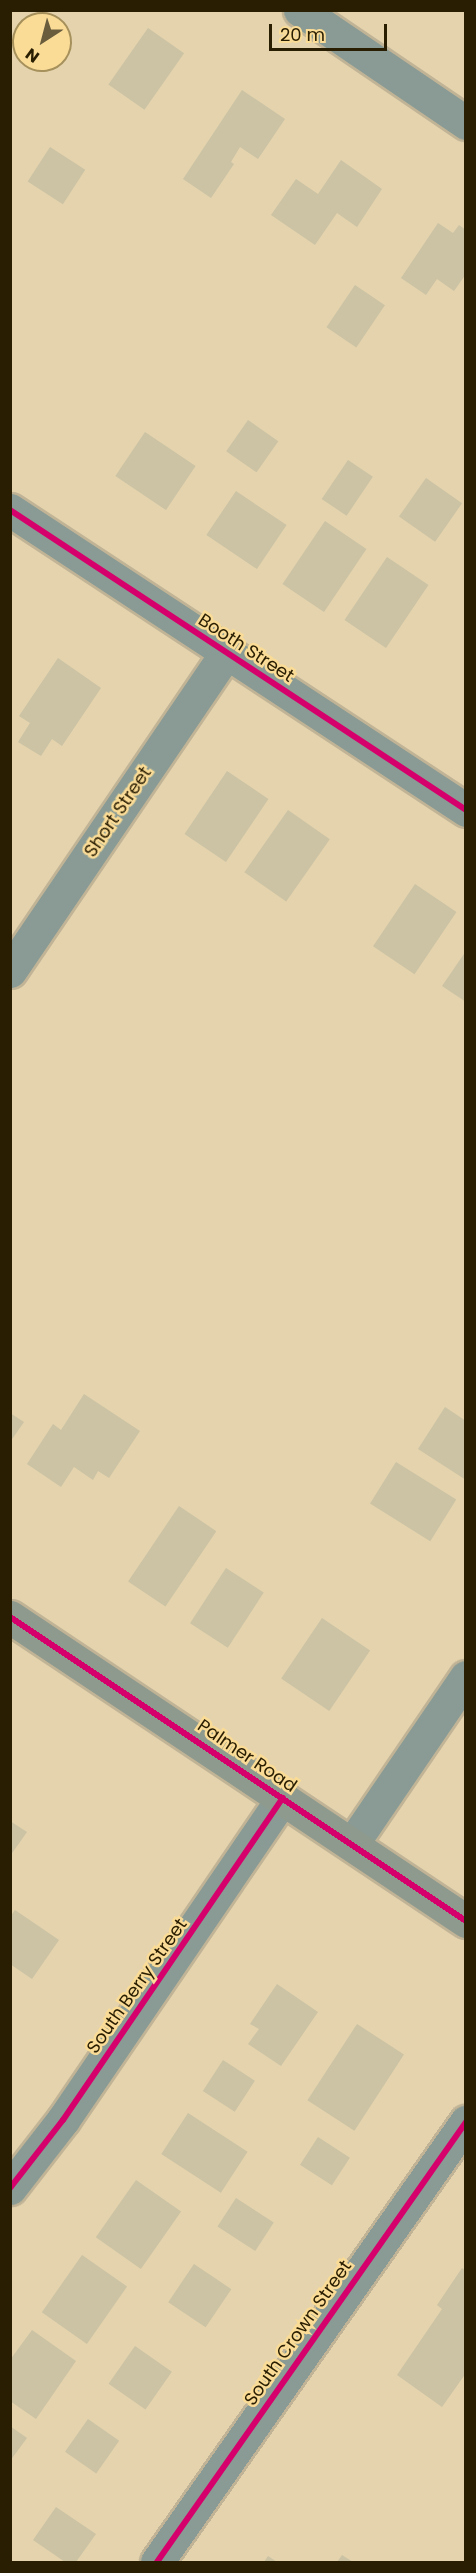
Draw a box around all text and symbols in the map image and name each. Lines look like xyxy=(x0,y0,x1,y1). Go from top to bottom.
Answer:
north arrow xyxy=(12,12,72,72)
scale bar xyxy=(272,12,390,50)
text: 20 m xyxy=(280,22,325,47)
text: N xyxy=(21,43,44,68)
street label: Booth Street xyxy=(194,609,298,687)
street label: Short Street xyxy=(80,763,156,861)
street label: Palmer Road xyxy=(193,1715,301,1797)
street label: South Berry Street xyxy=(82,1914,192,2058)
street label: South Crown Street xyxy=(240,2256,356,2410)

